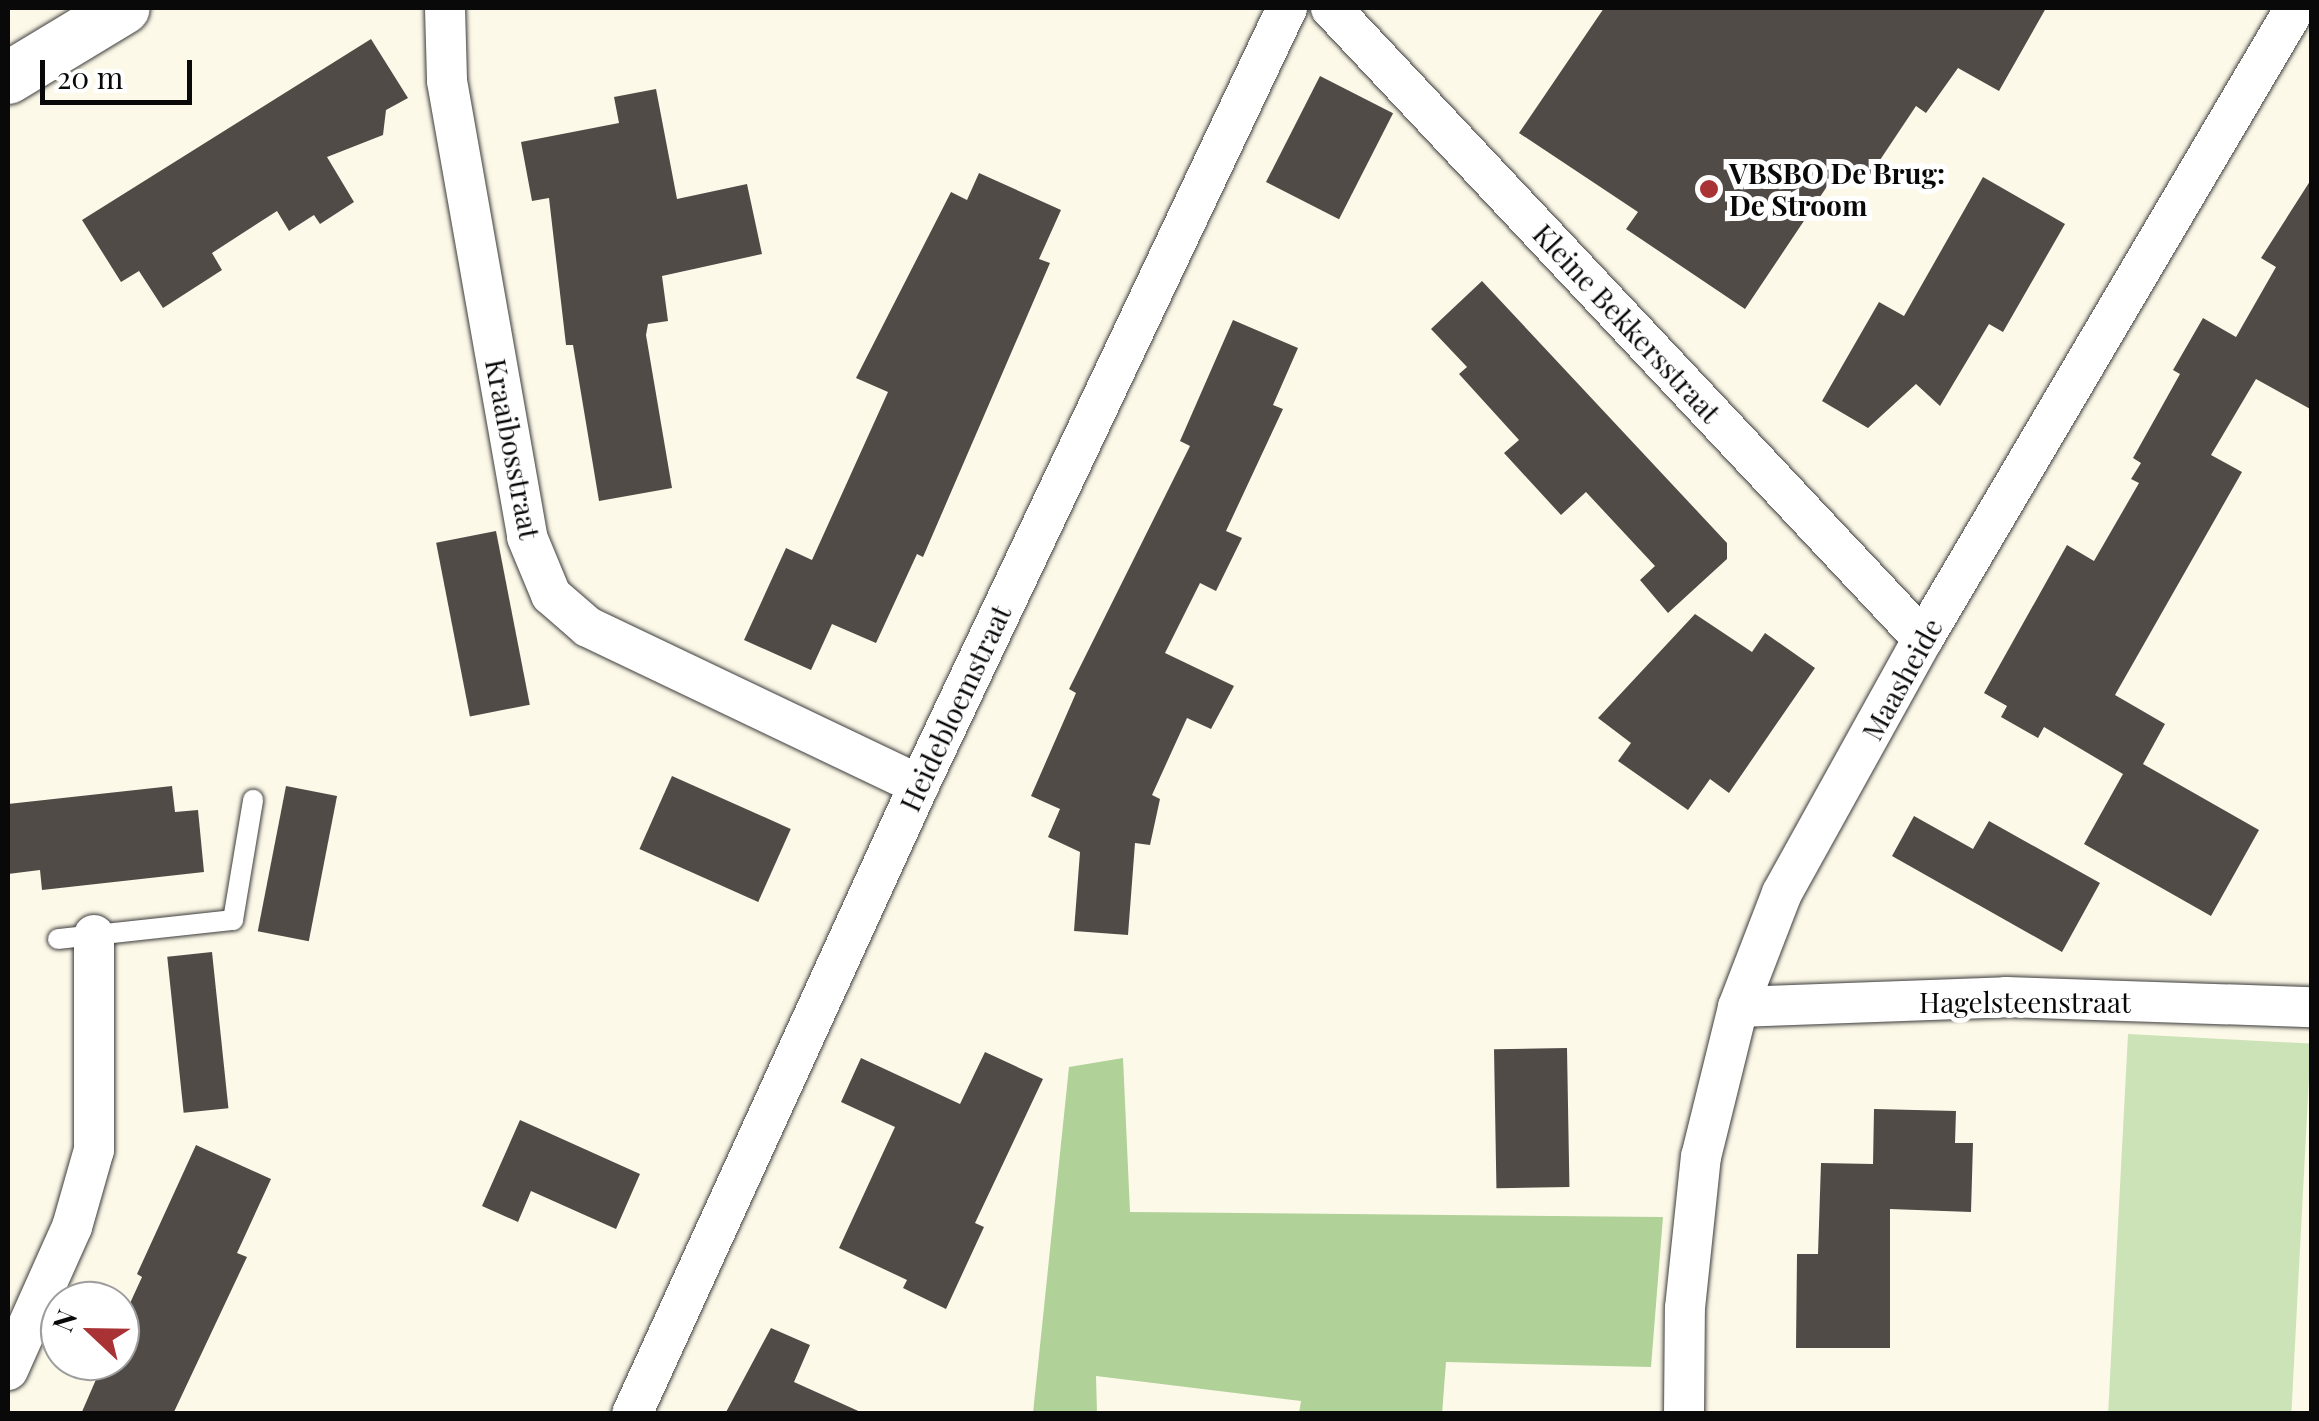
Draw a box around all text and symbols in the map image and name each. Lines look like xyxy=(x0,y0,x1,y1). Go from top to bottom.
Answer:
scale bar xyxy=(45,40,198,102)
text: 20 m xyxy=(57,57,123,97)
place label: VBSBO De Brug: De Stroom xyxy=(1729,156,1945,222)
marker: VBSBO De Brug: De Stroom xyxy=(1698,178,1720,200)
street label: Kleine Bekkersstraat xyxy=(1526,217,1728,429)
street label: Kraaibosstraat xyxy=(479,356,547,542)
street label: Heidebloemstraat xyxy=(892,599,1018,817)
street label: Maasheide xyxy=(1855,612,1949,746)
street label: Hagelsteenstraat xyxy=(1919,985,2131,1019)
north arrow xyxy=(40,1281,140,1381)
text: N xyxy=(43,1304,85,1337)

